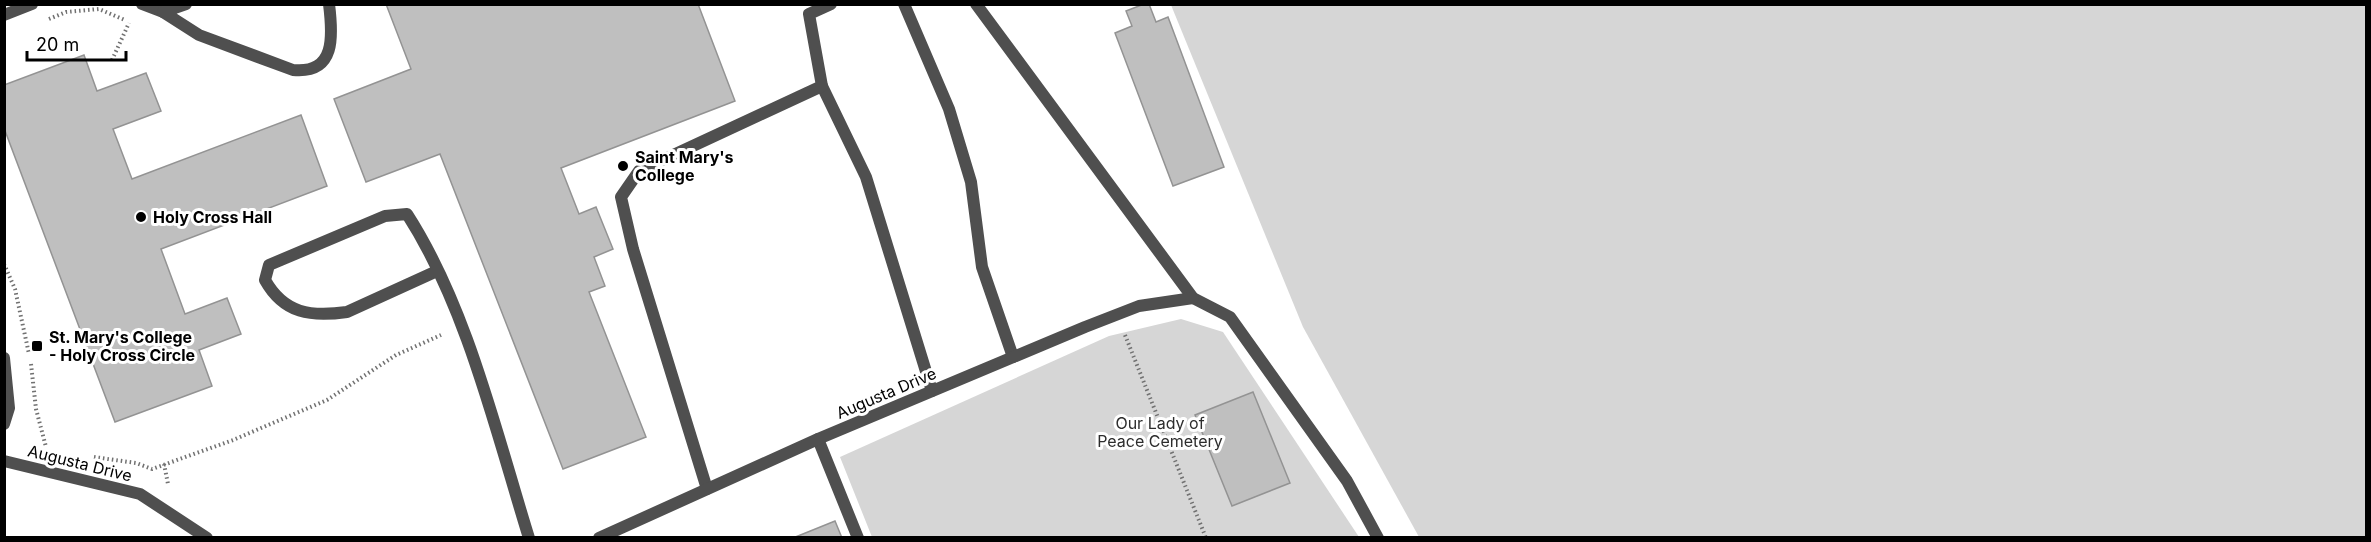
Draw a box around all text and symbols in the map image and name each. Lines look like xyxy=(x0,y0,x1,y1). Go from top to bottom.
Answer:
scale bar xyxy=(27,24,126,62)
text: 20 m xyxy=(36,34,79,55)
place label: Saint Mary's College xyxy=(635,147,734,185)
marker: Saint Mary's College xyxy=(616,159,630,173)
place label: Holy Cross Hall xyxy=(153,207,272,227)
marker: Holy Cross Hall xyxy=(134,210,148,224)
place label: St. Mary's College - Holy Cross Circle xyxy=(49,327,195,365)
marker: St. Mary's College - Holy Cross Circle xyxy=(30,339,44,353)
street label: Augusta Drive xyxy=(833,363,939,423)
park label: Our Lady of Peace Cemetery xyxy=(1097,413,1223,451)
street label: Augusta Drive xyxy=(26,440,134,486)

